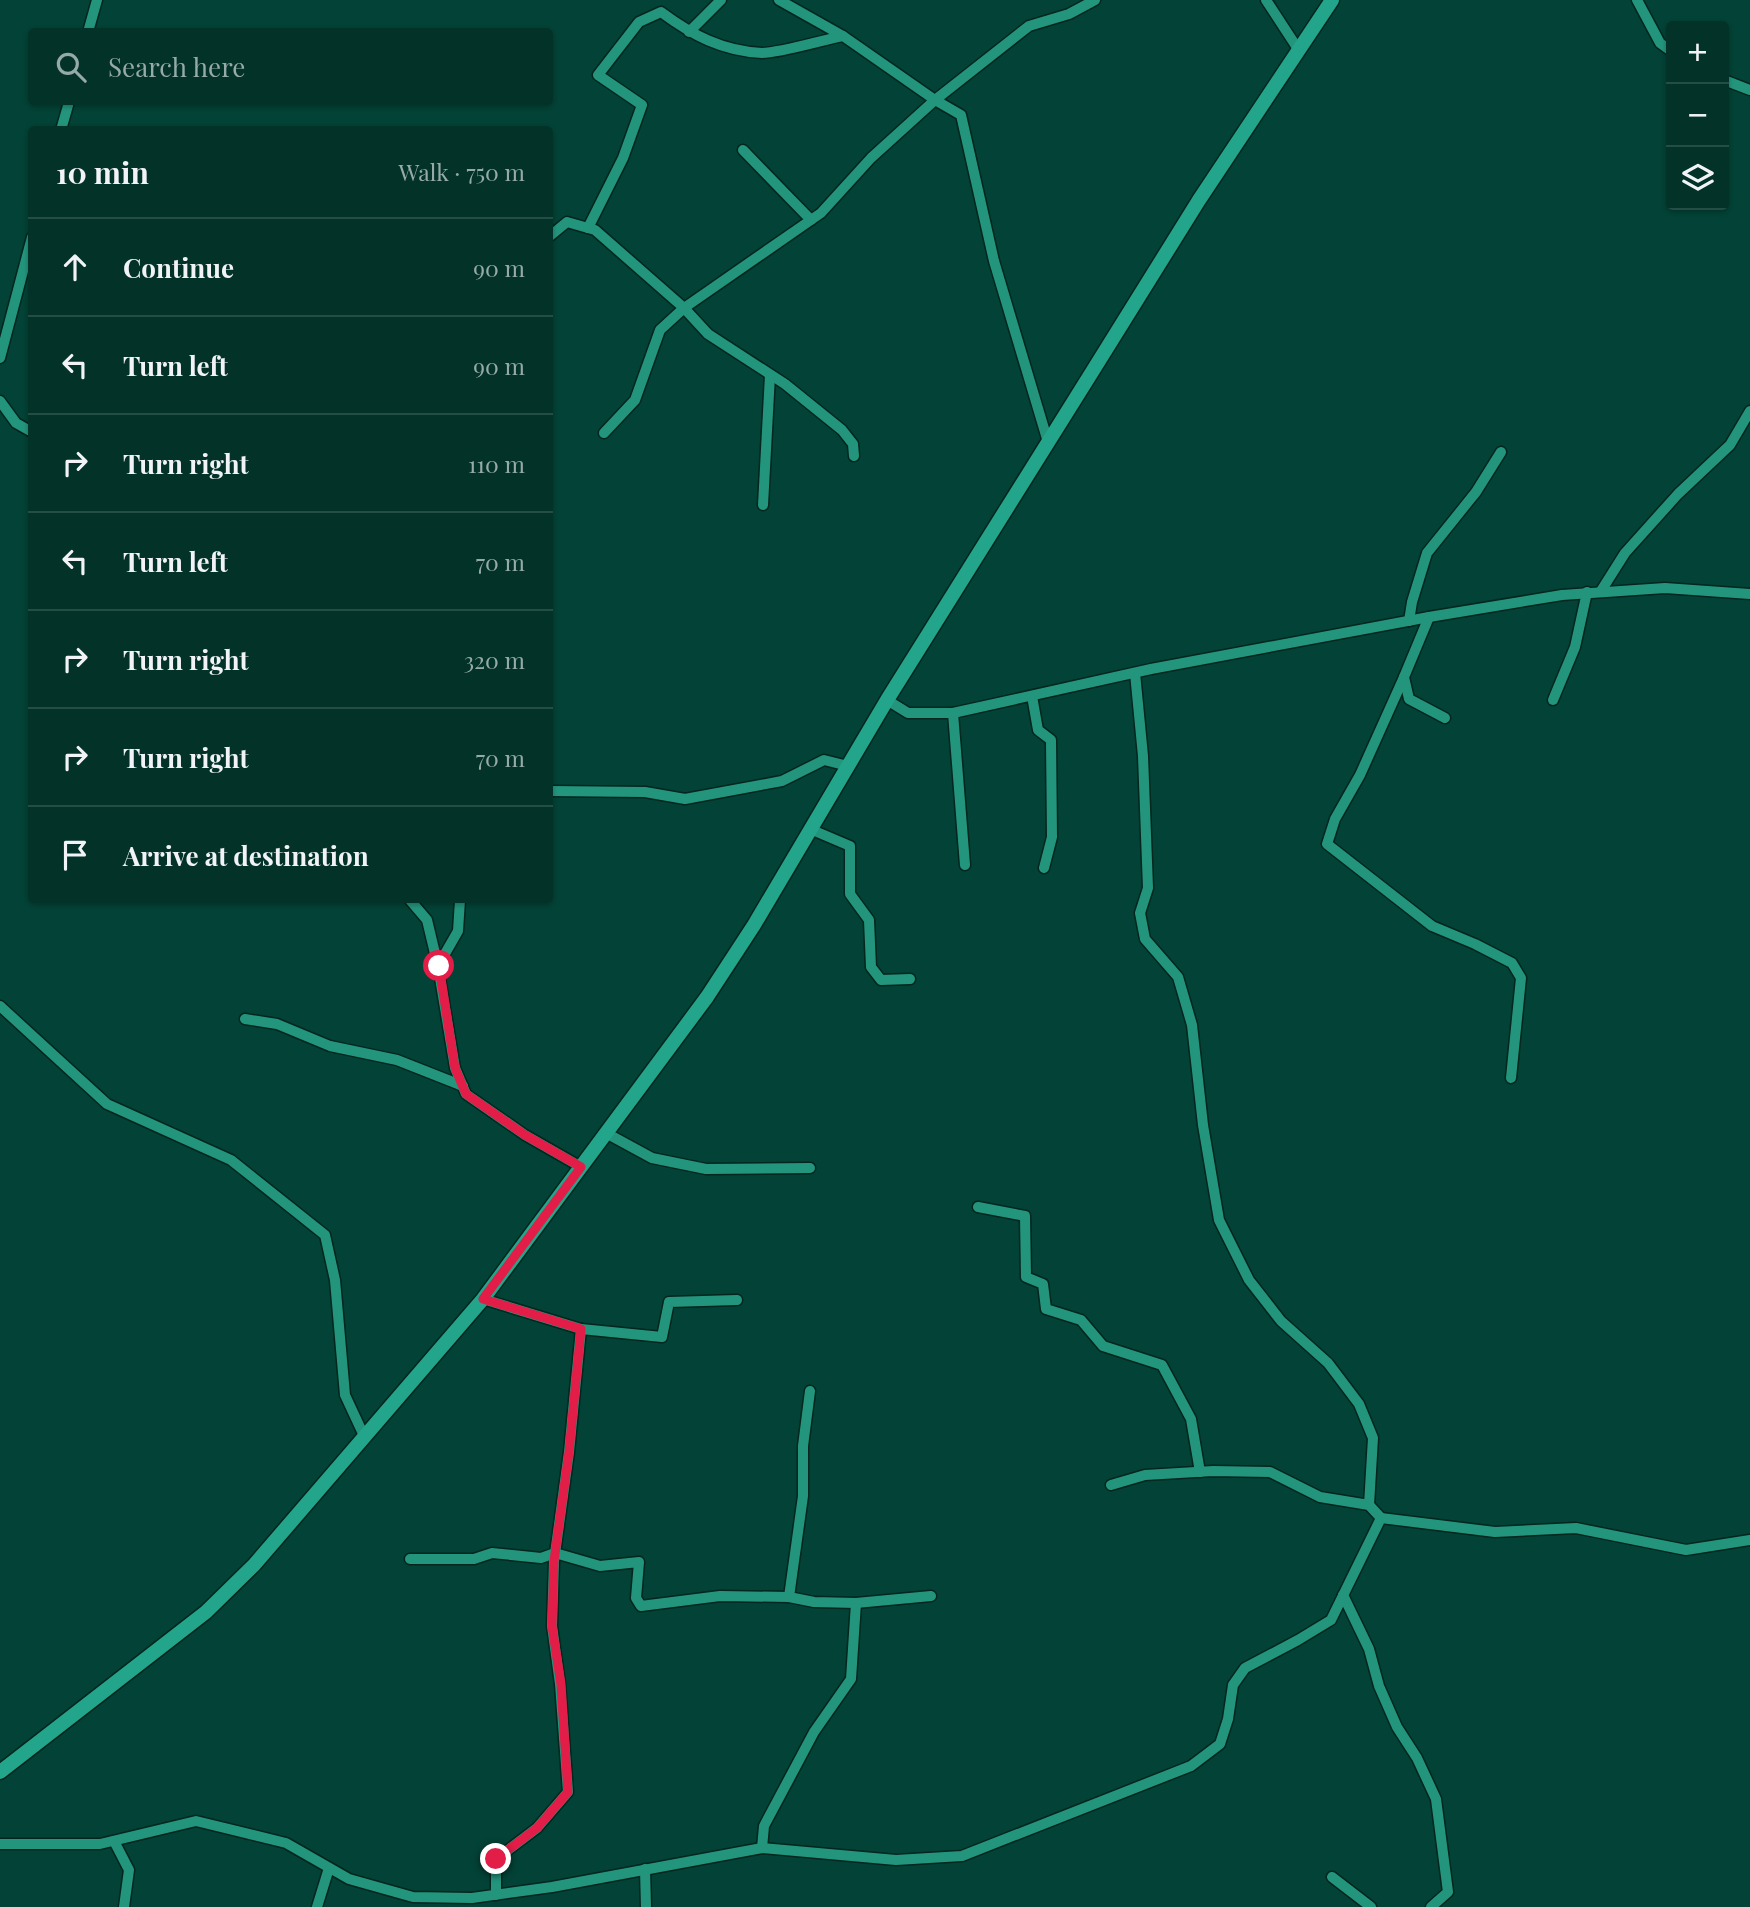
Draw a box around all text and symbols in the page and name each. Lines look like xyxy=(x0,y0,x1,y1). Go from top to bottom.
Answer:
map controls xyxy=(1666,21,1729,210)
button: + xyxy=(1666,21,1729,84)
search box xyxy=(28,28,553,105)
icon: search xyxy=(52,48,90,86)
text: Search here xyxy=(108,49,245,84)
button: − xyxy=(1666,84,1729,147)
button: layers xyxy=(1666,147,1729,210)
text: 10 min xyxy=(56,152,149,192)
text: Walk · 750 m xyxy=(399,156,525,187)
icon: ahead xyxy=(56,248,94,286)
text: Continue xyxy=(123,250,234,285)
text: 90 m xyxy=(473,252,525,283)
icon: left xyxy=(56,346,94,384)
text: Turn left xyxy=(123,348,228,383)
text: 90 m xyxy=(473,350,525,381)
icon: right xyxy=(56,444,94,482)
text: Turn right xyxy=(123,446,249,481)
text: 110 m xyxy=(468,448,525,479)
icon: left xyxy=(56,542,94,580)
text: Turn left xyxy=(123,544,228,579)
text: 70 m xyxy=(476,546,525,577)
icon: right xyxy=(56,640,94,678)
text: Turn right xyxy=(123,642,249,677)
text: 320 m xyxy=(464,644,525,675)
icon: right xyxy=(56,738,94,776)
text: Turn right xyxy=(123,740,249,775)
text: 70 m xyxy=(476,742,525,773)
icon: arrive xyxy=(56,836,94,874)
text: Arrive at destination xyxy=(123,838,369,873)
route start xyxy=(423,950,454,981)
route end xyxy=(480,1843,511,1874)

